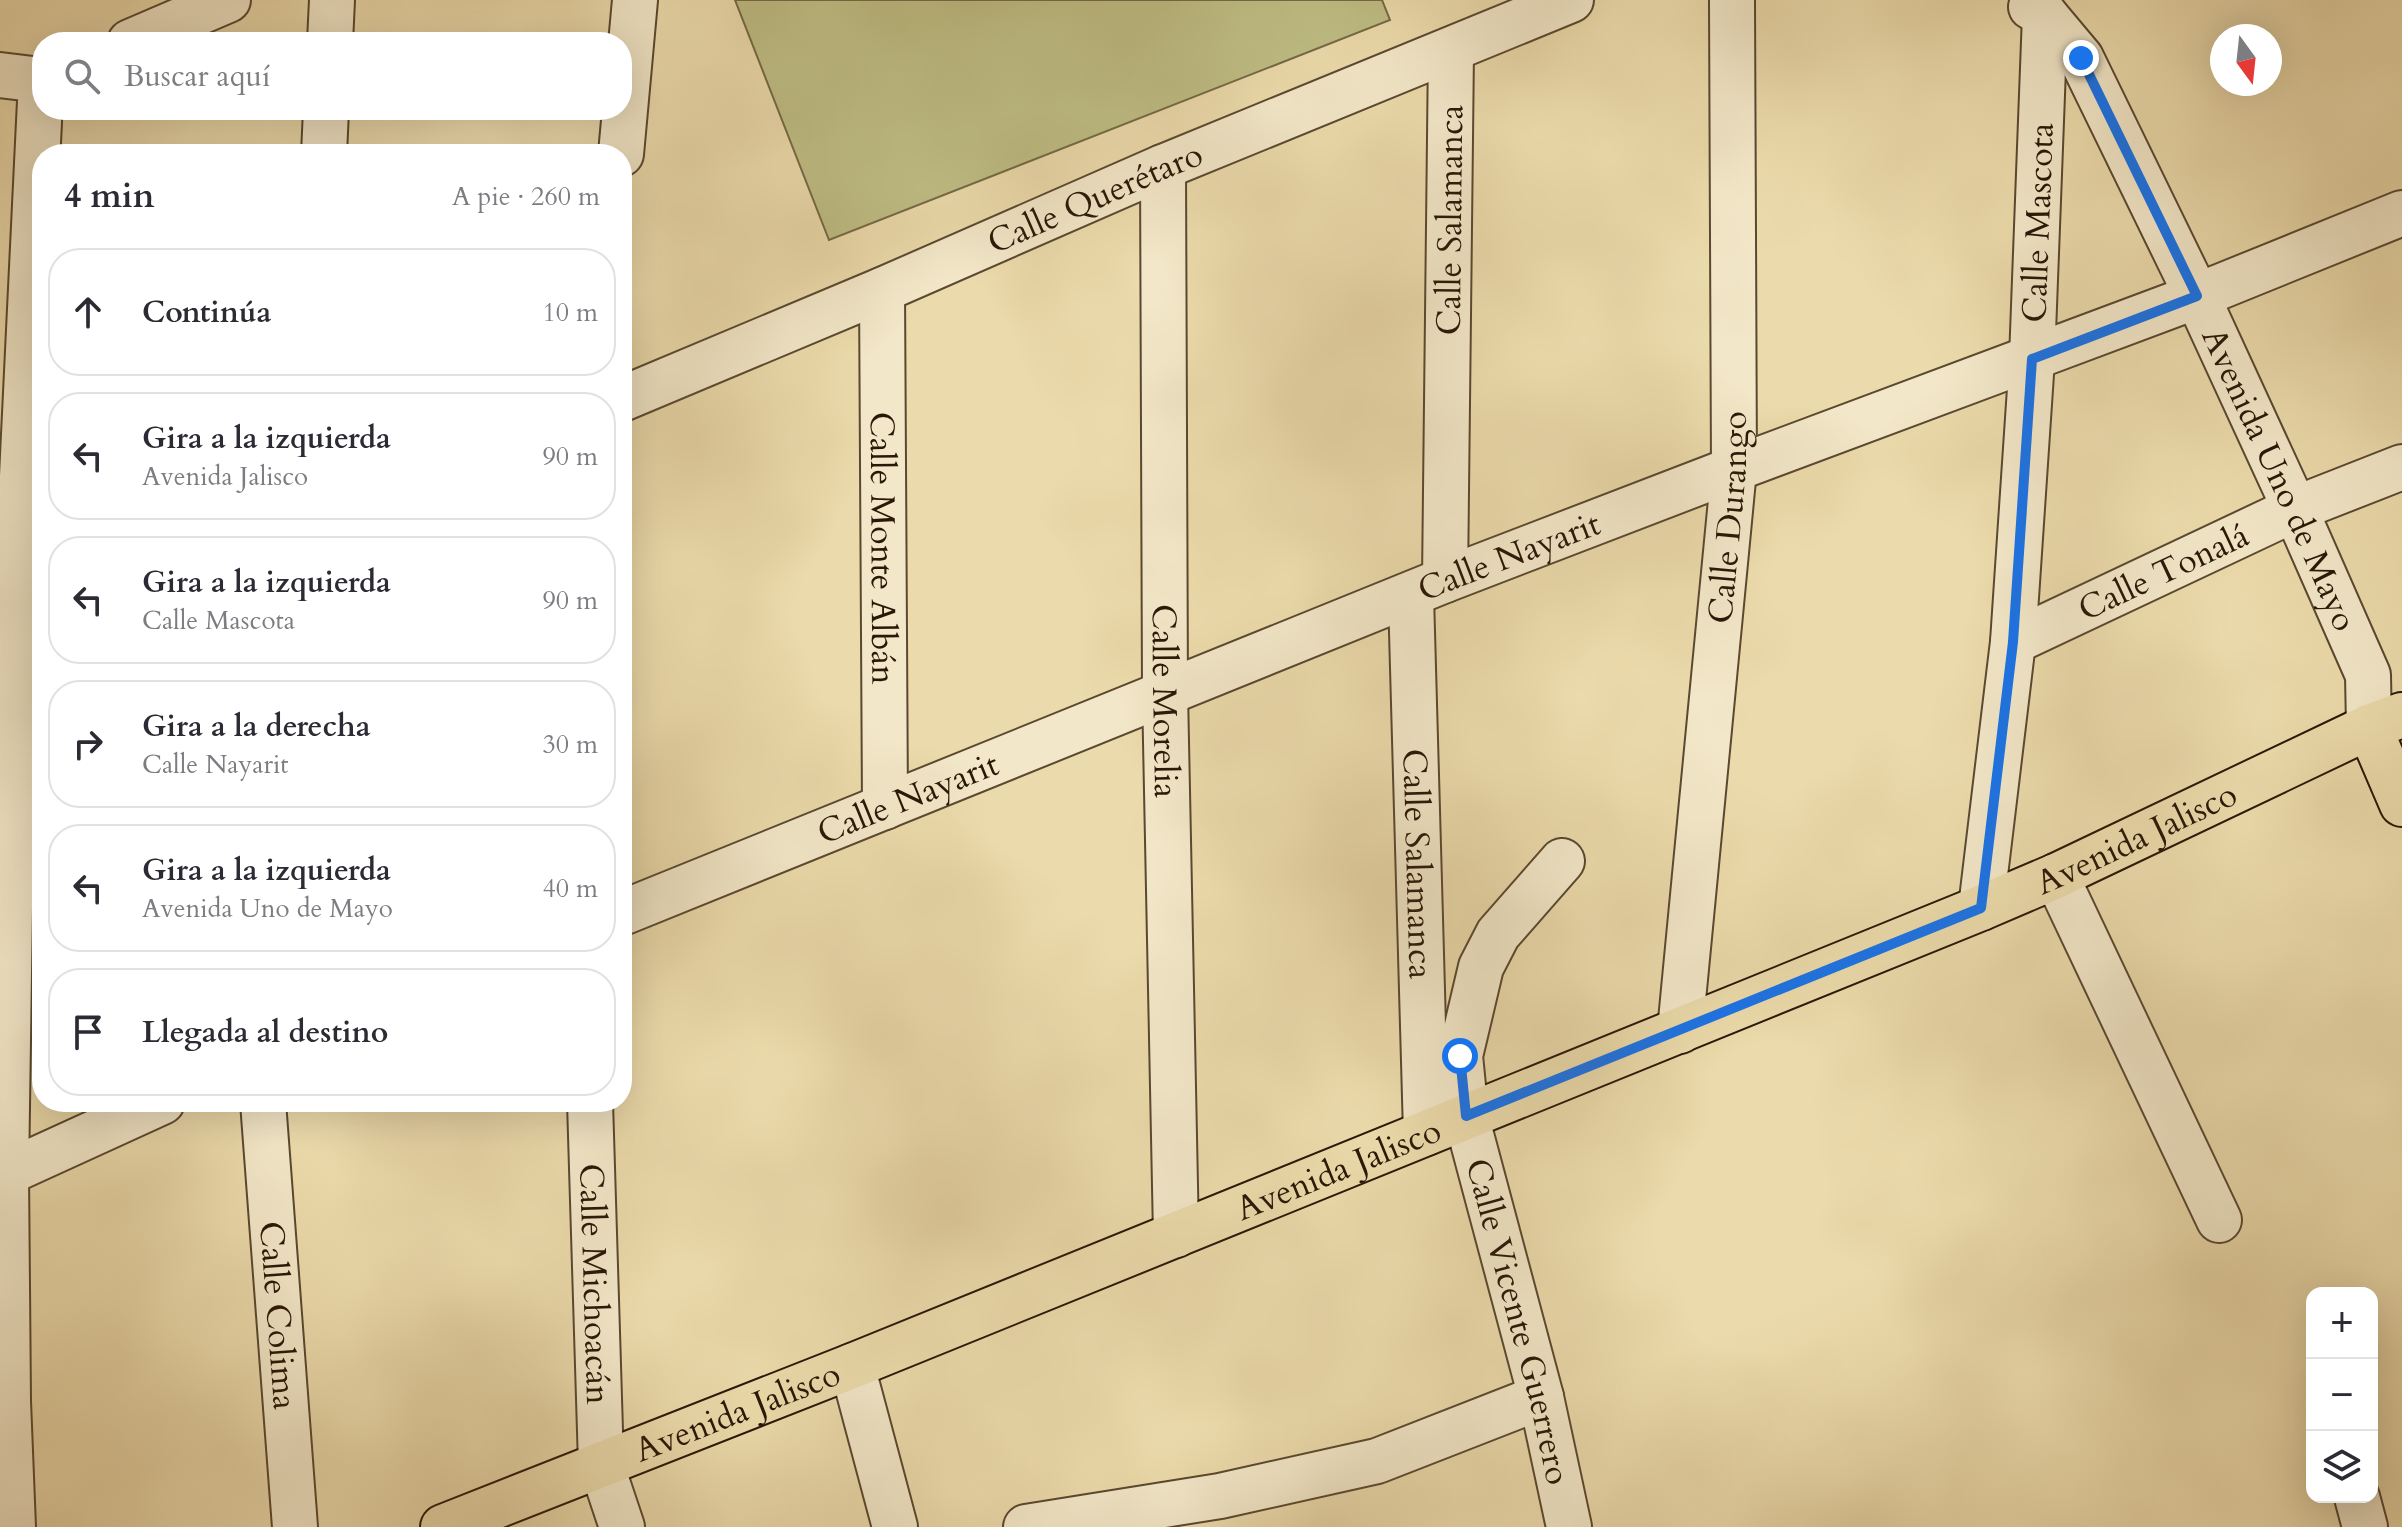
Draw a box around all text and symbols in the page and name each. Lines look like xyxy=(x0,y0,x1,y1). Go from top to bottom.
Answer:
north arrow xyxy=(2210,24,2282,96)
search box xyxy=(32,32,632,120)
route end xyxy=(2063,40,2099,76)
icon: search xyxy=(60,54,104,98)
text: Buscar aquí xyxy=(124,56,270,97)
street label: Calle Salamanca xyxy=(1426,104,1474,336)
street label: Calle Mascota xyxy=(2011,122,2065,324)
street label: Calle Querétaro xyxy=(980,131,1210,265)
text: 4 min xyxy=(64,173,155,219)
text: A pie · 260 m xyxy=(452,179,600,214)
icon: ahead xyxy=(66,290,110,334)
text: Continúa xyxy=(142,292,272,333)
text: 10 m xyxy=(542,295,598,330)
street label: Avenida Uno de Mayo xyxy=(2191,320,2368,638)
street label: Calle Monte Albán xyxy=(859,411,906,685)
street label: Calle Durango xyxy=(1697,411,1758,626)
text: Gira a la izquierda xyxy=(142,418,391,459)
icon: left xyxy=(66,434,110,478)
text: 90 m xyxy=(542,439,598,474)
text: Avenida Jalisco xyxy=(142,459,308,494)
street label: Calle Nayarit xyxy=(1411,501,1607,613)
street label: Calle Tonalá xyxy=(2071,512,2257,632)
text: Gira a la izquierda xyxy=(142,562,391,603)
icon: left xyxy=(66,578,110,622)
text: 90 m xyxy=(542,583,598,618)
text: Calle Mascota xyxy=(142,603,295,638)
street label: Calle Morelia xyxy=(1141,604,1189,799)
text: Gira a la derecha xyxy=(142,706,371,747)
icon: right xyxy=(66,722,110,766)
text: 30 m xyxy=(542,727,598,762)
street label: Calle Nayarit xyxy=(810,741,1006,856)
text: Calle Nayarit xyxy=(142,747,289,782)
street label: Calle Salamanca xyxy=(1391,748,1444,980)
street label: Avenida Jalisco xyxy=(2029,771,2244,906)
text: Gira a la izquierda xyxy=(142,850,391,891)
icon: left xyxy=(66,866,110,910)
text: 40 m xyxy=(542,871,598,906)
text: Avenida Uno de Mayo xyxy=(142,891,393,926)
icon: arrive xyxy=(66,1010,110,1054)
text: Llegada al destino xyxy=(142,1012,388,1053)
route start xyxy=(1442,1038,1478,1074)
street label: Avenida Jalisco xyxy=(1229,1108,1448,1232)
street label: Calle Vicente Guerrero xyxy=(1454,1153,1581,1489)
street label: Calle Michoacán xyxy=(568,1163,621,1405)
street label: Calle Colima xyxy=(248,1220,308,1412)
map controls xyxy=(2306,1287,2378,1503)
button: + xyxy=(2306,1287,2378,1359)
street label: Avenida Jalisco xyxy=(628,1351,847,1473)
button: − xyxy=(2306,1359,2378,1431)
button: layers xyxy=(2306,1431,2378,1503)

